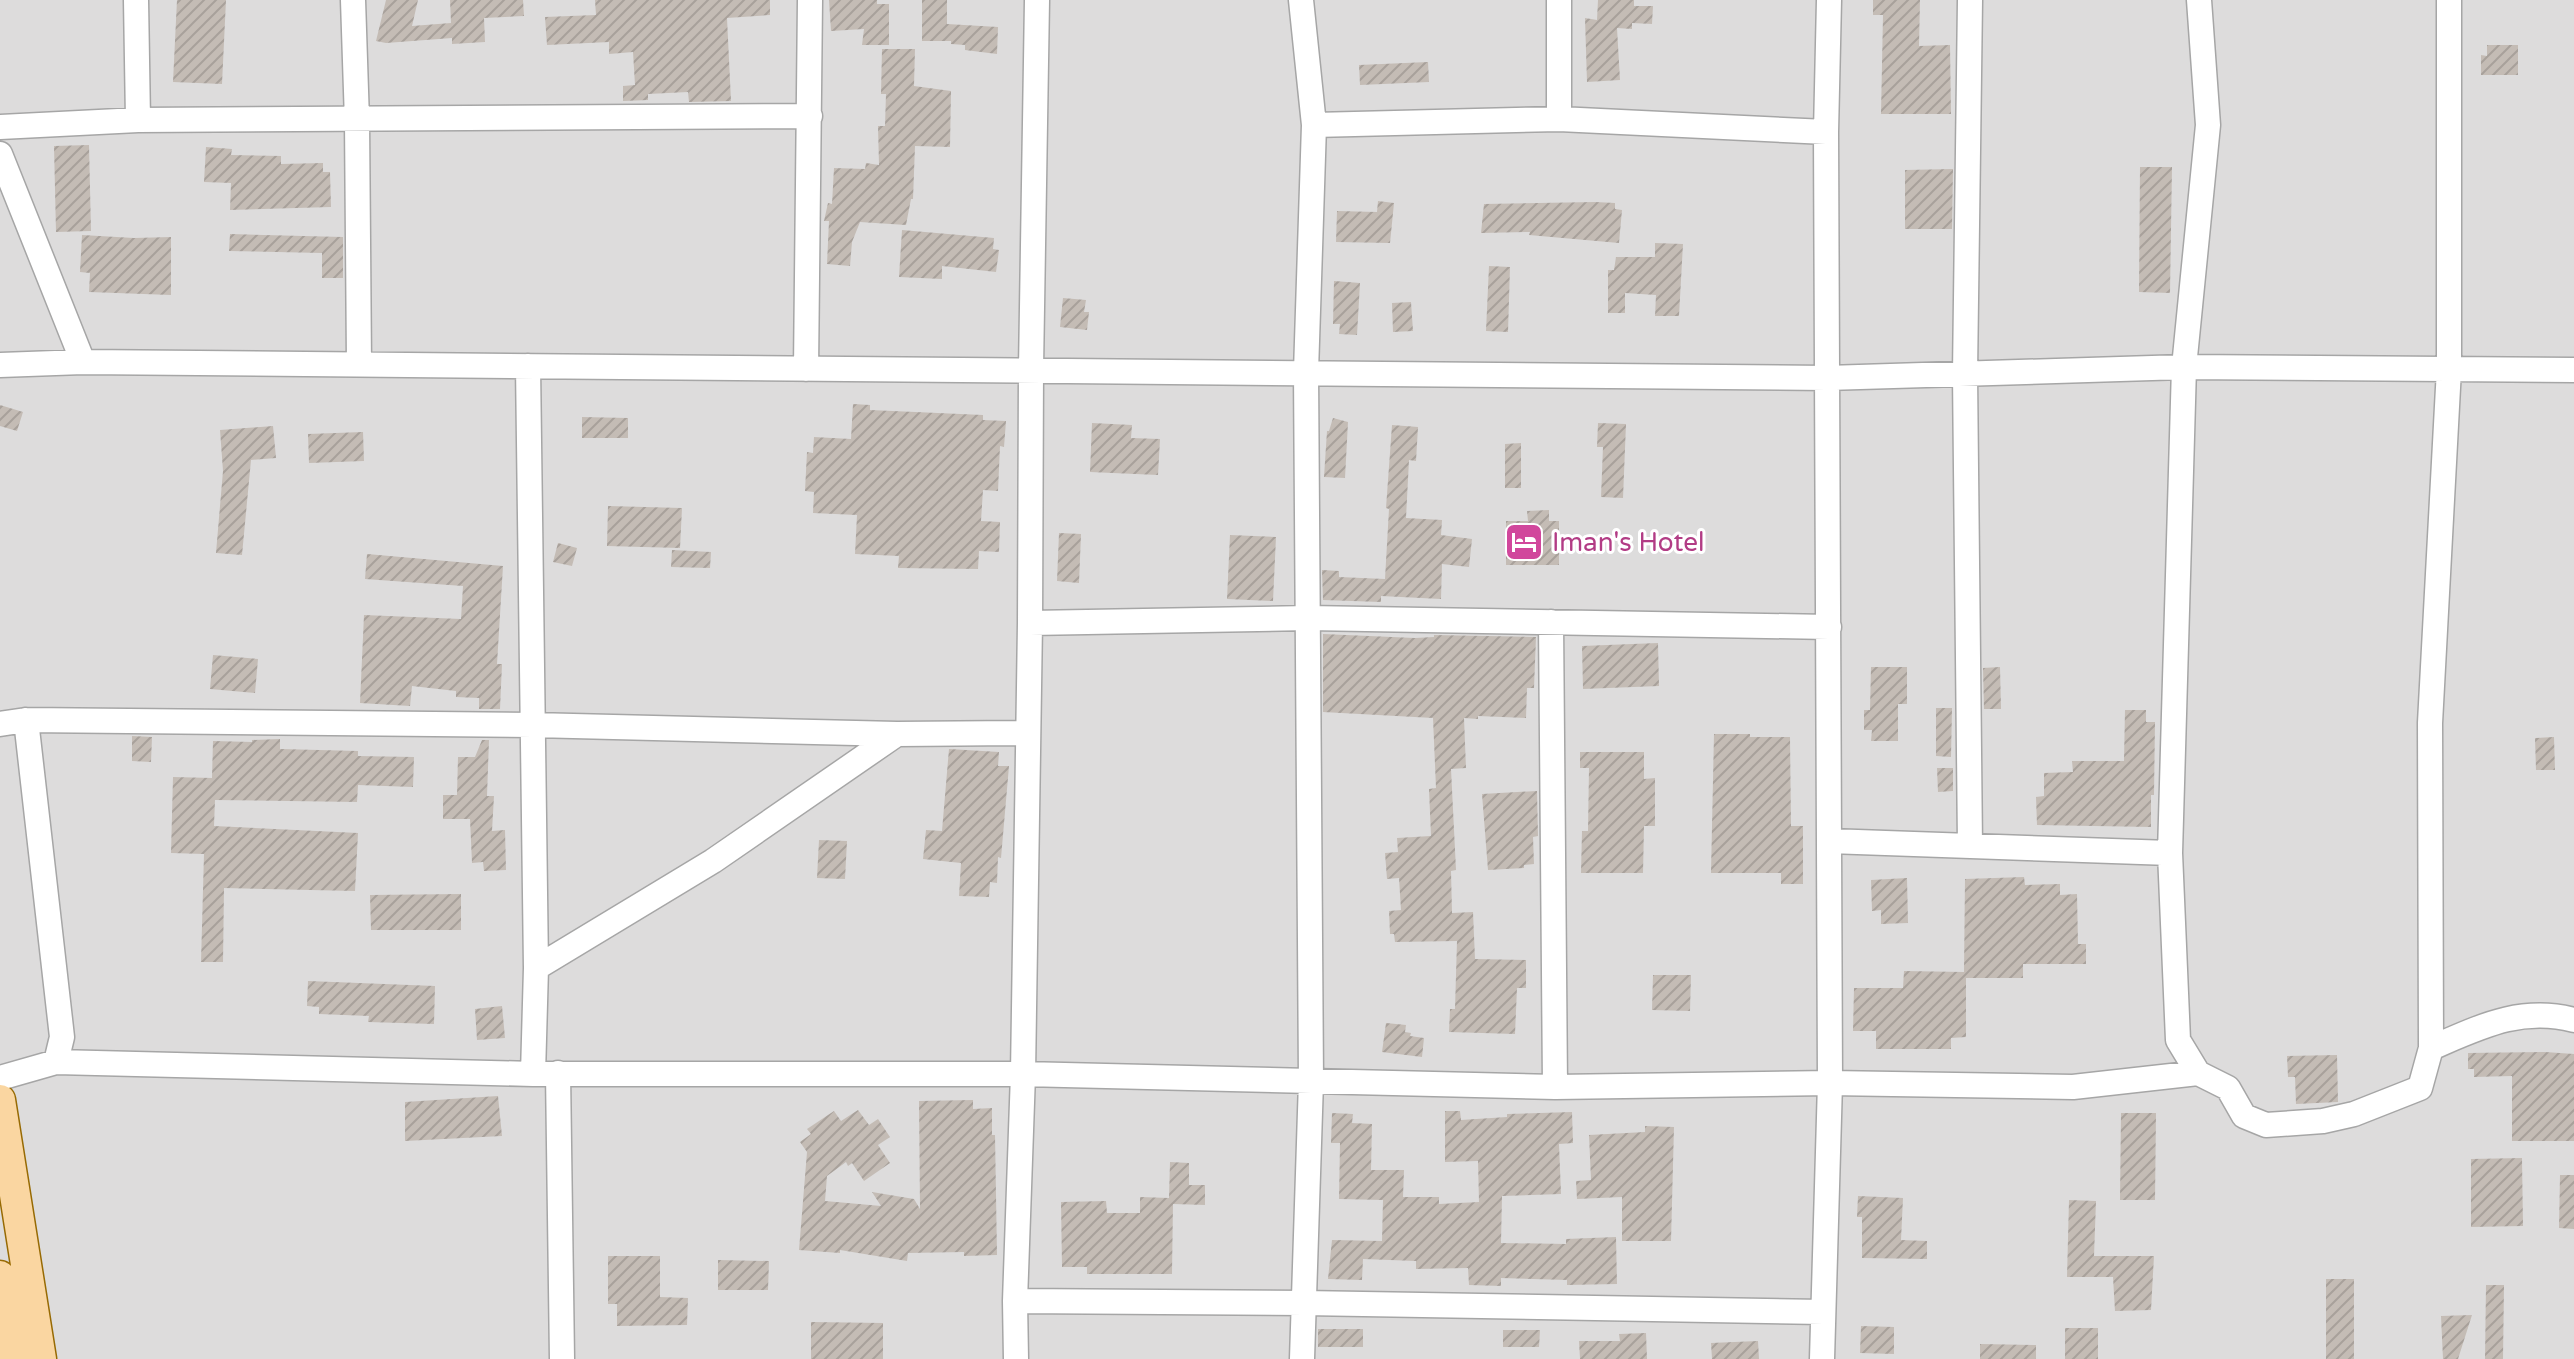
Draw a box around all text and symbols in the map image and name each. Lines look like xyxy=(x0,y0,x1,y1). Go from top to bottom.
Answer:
hotel icon: Iman's Hotel xyxy=(1503,521,1545,563)
place label: Iman's Hotel xyxy=(1552,527,1704,558)

